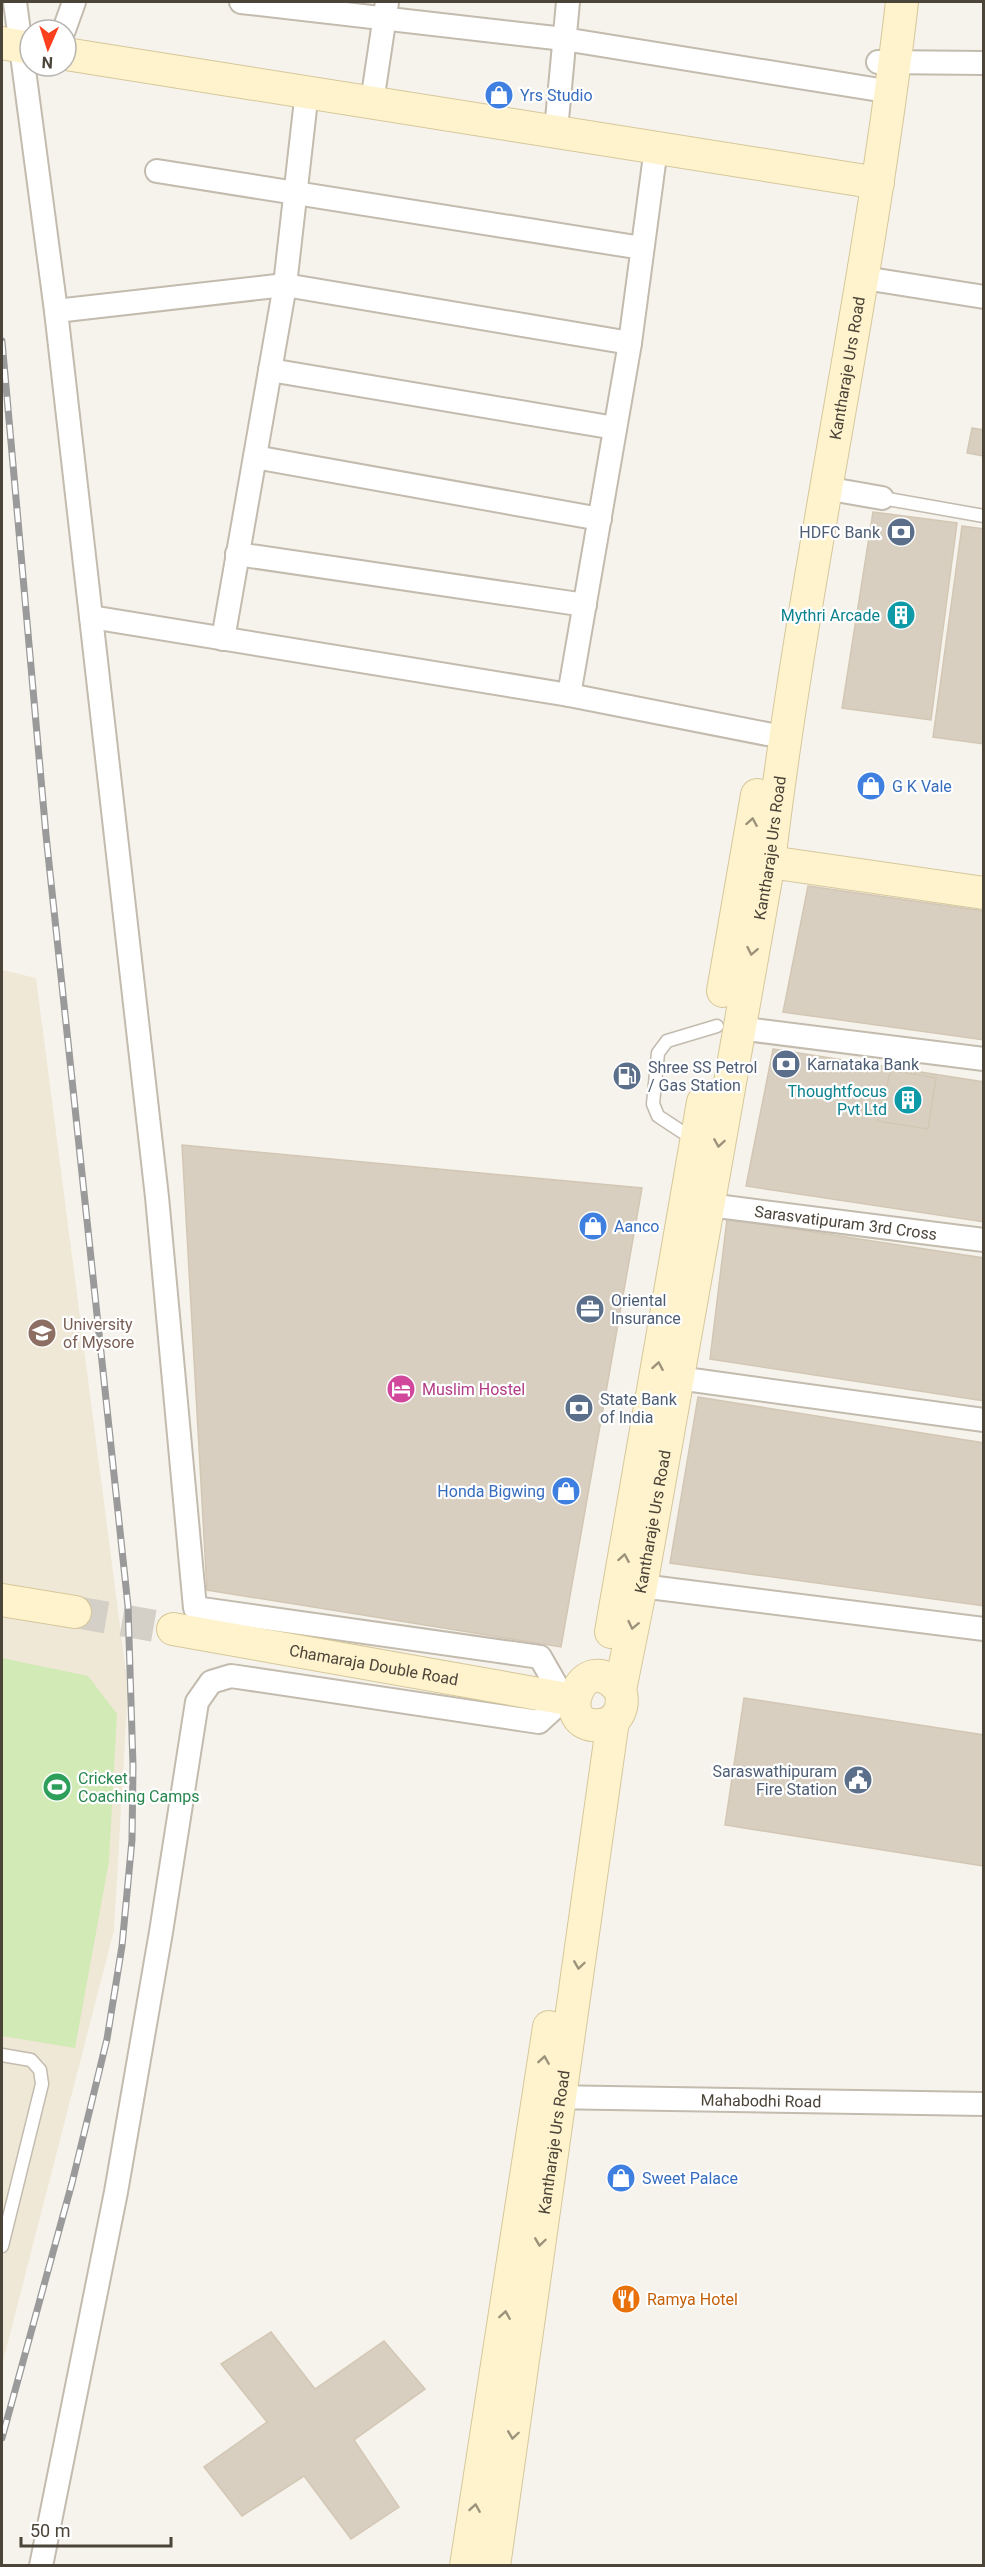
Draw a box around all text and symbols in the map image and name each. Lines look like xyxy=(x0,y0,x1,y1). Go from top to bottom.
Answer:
north arrow xyxy=(18,18,78,78)
text: N xyxy=(41,53,53,72)
shop icon: Yrs Studio xyxy=(483,79,515,111)
place label: Yrs Studio xyxy=(520,86,593,105)
street label: Kantharaje Urs Road xyxy=(826,295,869,441)
bank icon: HDFC Bank xyxy=(885,516,917,548)
place label: HDFC Bank xyxy=(799,523,881,542)
building icon: Mythri Arcade xyxy=(885,599,917,631)
place label: Mythri Arcade xyxy=(781,606,880,625)
shop icon: G K Vale xyxy=(855,770,887,802)
street label: Kantharaje Urs Road xyxy=(750,775,790,921)
place label: G K Vale xyxy=(892,777,952,796)
one-way arrow xyxy=(745,817,758,827)
one-way arrow xyxy=(746,946,759,956)
bank icon: Karnataka Bank xyxy=(770,1048,802,1080)
place label: Karnataka Bank xyxy=(807,1055,920,1074)
place label: Shree SS Petrol / Gas Station xyxy=(648,1058,757,1095)
fuel station icon: Shree SS Petrol / Gas Station xyxy=(611,1060,643,1092)
place label: Thoughtfocus Pvt Ltd xyxy=(788,1082,887,1119)
building icon: Thoughtfocus Pvt Ltd xyxy=(892,1084,924,1116)
one-way arrow xyxy=(713,1138,725,1148)
street label: Sarasvatipuram 3rd Cross xyxy=(753,1202,938,1244)
shop icon: Aanco xyxy=(577,1210,609,1242)
place label: Aanco xyxy=(614,1217,659,1236)
place label: Oriental Insurance xyxy=(611,1291,681,1328)
office icon: Oriental Insurance xyxy=(574,1293,606,1325)
place label: University of Mysore xyxy=(63,1315,134,1352)
school or university icon: University of Mysore xyxy=(26,1317,58,1349)
one-way arrow xyxy=(651,1361,664,1371)
hotel icon: Muslim Hostel xyxy=(385,1373,417,1405)
place label: Muslim Hostel xyxy=(422,1380,525,1399)
place label: State Bank of India xyxy=(600,1390,678,1427)
bank icon: State Bank of India xyxy=(563,1392,595,1424)
street label: Kantharaje Urs Road xyxy=(631,1449,675,1595)
shop icon: Honda Bigwing xyxy=(550,1475,582,1507)
place label: Honda Bigwing xyxy=(437,1482,545,1501)
one-way arrow xyxy=(617,1553,630,1563)
one-way arrow xyxy=(627,1619,640,1629)
street label: Chamaraja Double Road xyxy=(288,1641,460,1689)
place label: Saraswathipuram Fire Station xyxy=(712,1762,837,1799)
public building icon: Saraswathipuram Fire Station xyxy=(842,1764,874,1796)
place label: Cricket Coaching Camps xyxy=(78,1769,200,1806)
sports icon: Cricket Coaching Camps xyxy=(41,1771,73,1803)
one-way arrow xyxy=(573,1961,586,1970)
one-way arrow xyxy=(537,2055,549,2064)
street label: Kantharaje Urs Road xyxy=(535,2069,574,2215)
street label: Mahabodhi Road xyxy=(700,2090,821,2111)
shop icon: Sweet Palace xyxy=(605,2162,637,2194)
place label: Sweet Palace xyxy=(642,2169,738,2188)
one-way arrow xyxy=(535,2237,547,2246)
restaurant icon: Ramya Hotel xyxy=(610,2283,642,2315)
place label: Ramya Hotel xyxy=(647,2290,738,2309)
one-way arrow xyxy=(498,2310,510,2320)
one-way arrow xyxy=(507,2430,519,2439)
one-way arrow xyxy=(469,2503,481,2512)
scale bar xyxy=(21,2510,171,2548)
text: 50 m xyxy=(30,2520,70,2541)

